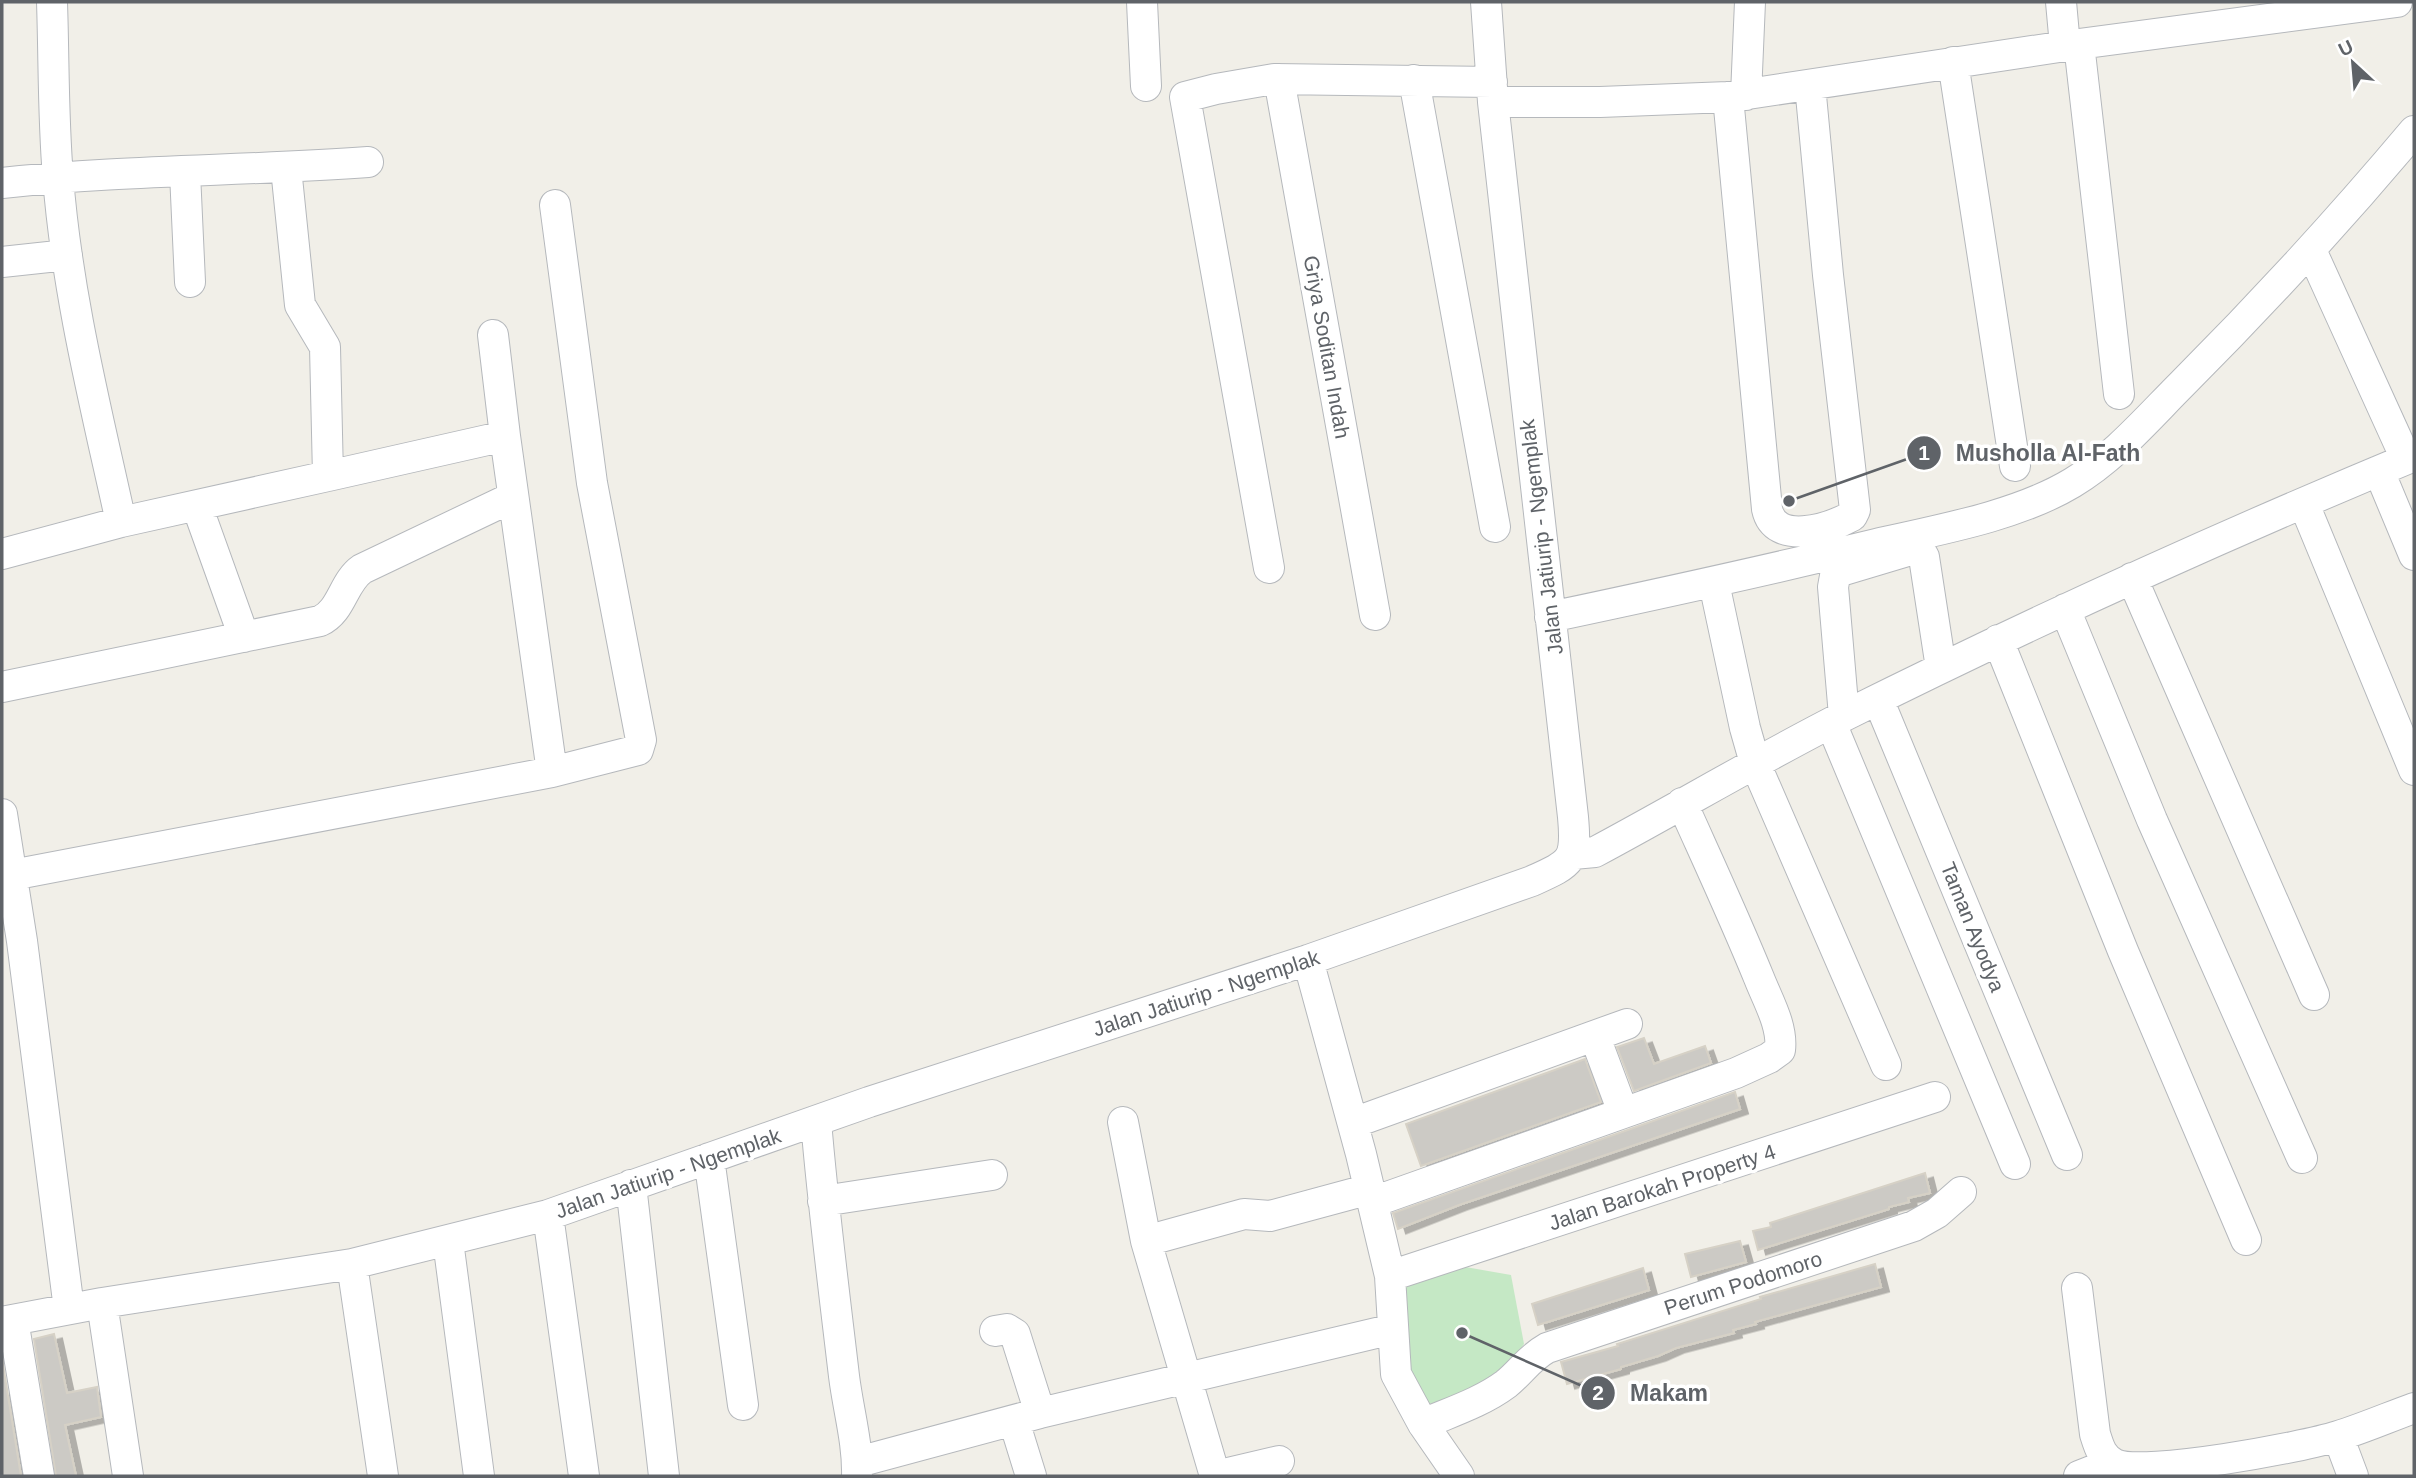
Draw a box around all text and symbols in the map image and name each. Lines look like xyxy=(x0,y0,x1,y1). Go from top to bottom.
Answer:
north arrow xyxy=(2318,28,2388,98)
text: U xyxy=(2335,36,2357,61)
street label: Griya Soditan Indah xyxy=(1300,254,1354,440)
street label: Jalan Jatiurip - Ngemplak xyxy=(1515,418,1567,656)
callout: Musholla Al-Fath xyxy=(1906,431,2155,475)
text: Musholla Al-Fath xyxy=(1956,440,2140,466)
text: 1 xyxy=(1918,441,1930,464)
street label: Taman Ayodya xyxy=(1937,859,2010,995)
street label: Jalan Jatiurip - Ngemplak xyxy=(1090,945,1323,1041)
street label: Jalan Jatiurip - Ngemplak xyxy=(552,1123,784,1222)
street label: Jalan Barokah Property 4 xyxy=(1546,1139,1779,1235)
street label: Perum Podomoro xyxy=(1661,1247,1825,1319)
callout: Makam xyxy=(1581,1371,1722,1415)
text: Makam xyxy=(1630,1380,1708,1406)
text: 2 xyxy=(1592,1381,1604,1404)

